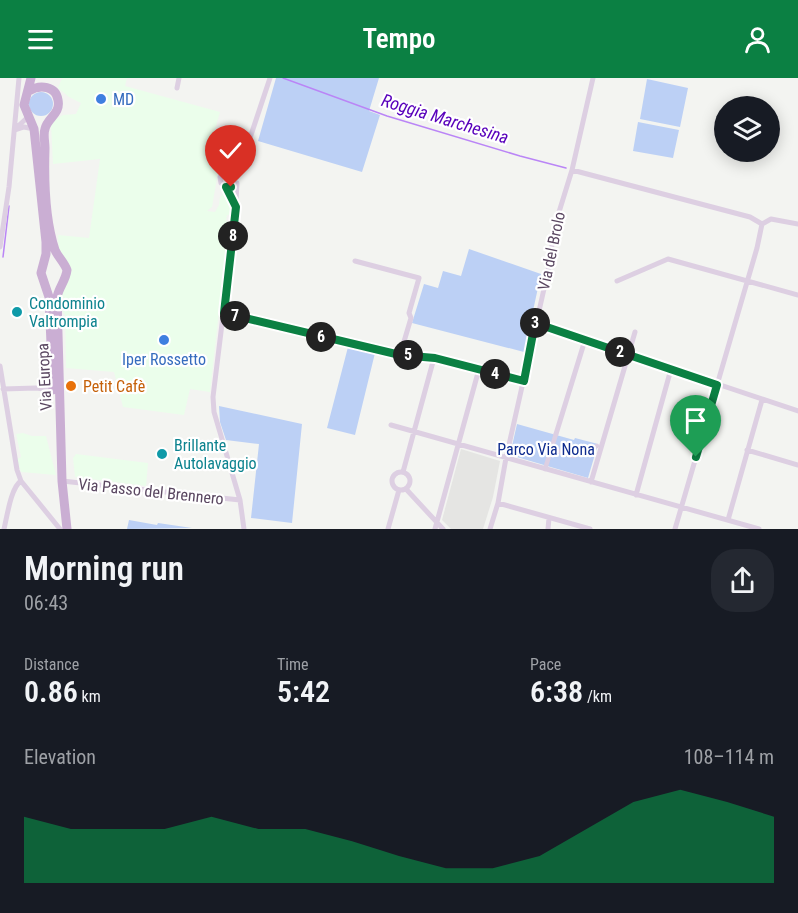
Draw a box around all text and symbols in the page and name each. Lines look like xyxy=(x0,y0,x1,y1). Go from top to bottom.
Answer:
icon: menu xyxy=(24,23,57,56)
text: Tempo xyxy=(362,23,436,55)
icon: person xyxy=(741,23,774,56)
water label: Roggia Marchesina xyxy=(379,89,511,148)
place label: MD xyxy=(113,90,134,109)
marker: MD xyxy=(94,92,108,106)
map controls xyxy=(714,96,780,162)
button: layers xyxy=(714,96,780,162)
pin xyxy=(205,125,256,187)
icon: check xyxy=(214,134,247,167)
street label: Via del Brolo xyxy=(534,210,569,292)
pin: 8 xyxy=(218,221,248,251)
text: 8 xyxy=(229,226,237,245)
place label: Condominio Valtrompia xyxy=(29,294,105,331)
pin: 7 xyxy=(220,301,250,331)
marker: Condominio Valtrompia xyxy=(10,305,24,319)
text: 7 xyxy=(231,306,239,325)
pin: 3 xyxy=(520,308,550,338)
text: 3 xyxy=(531,313,539,332)
pin: 6 xyxy=(306,322,336,352)
text: 6 xyxy=(317,327,325,346)
marker: Iper Rossetto xyxy=(157,333,171,347)
pin: 2 xyxy=(605,337,635,367)
pin: 5 xyxy=(393,340,423,370)
text: 2 xyxy=(616,342,624,361)
street label: Via Europa xyxy=(33,343,56,411)
text: 5 xyxy=(404,345,412,364)
place label: Iper Rossetto xyxy=(122,350,206,369)
pin: 4 xyxy=(480,359,510,389)
text: 4 xyxy=(491,364,499,383)
place label: Petit Cafè xyxy=(83,377,145,396)
marker: Petit Cafè xyxy=(64,379,78,393)
pin xyxy=(670,395,721,457)
icon: arrive xyxy=(679,404,712,437)
place label: Brillante Autolavaggio xyxy=(174,436,257,473)
park label: Parco Via Nona xyxy=(497,440,595,459)
marker: Brillante Autolavaggio xyxy=(155,447,169,461)
street label: Via Passo del Brennero xyxy=(77,474,225,509)
text: Morning run xyxy=(24,549,184,588)
button: share xyxy=(711,549,774,612)
text: 06:43 xyxy=(24,591,68,615)
text: Distance xyxy=(24,655,79,674)
text: Time xyxy=(277,655,309,674)
text: Pace xyxy=(530,655,561,674)
text: 0.86 xyxy=(24,674,78,709)
text: 5:42 xyxy=(277,674,330,709)
text: 6:38 xyxy=(530,674,583,709)
text: km xyxy=(78,687,101,706)
text: /km xyxy=(583,687,612,706)
text: Elevation xyxy=(24,745,96,769)
text: 108–114 m xyxy=(684,745,774,769)

